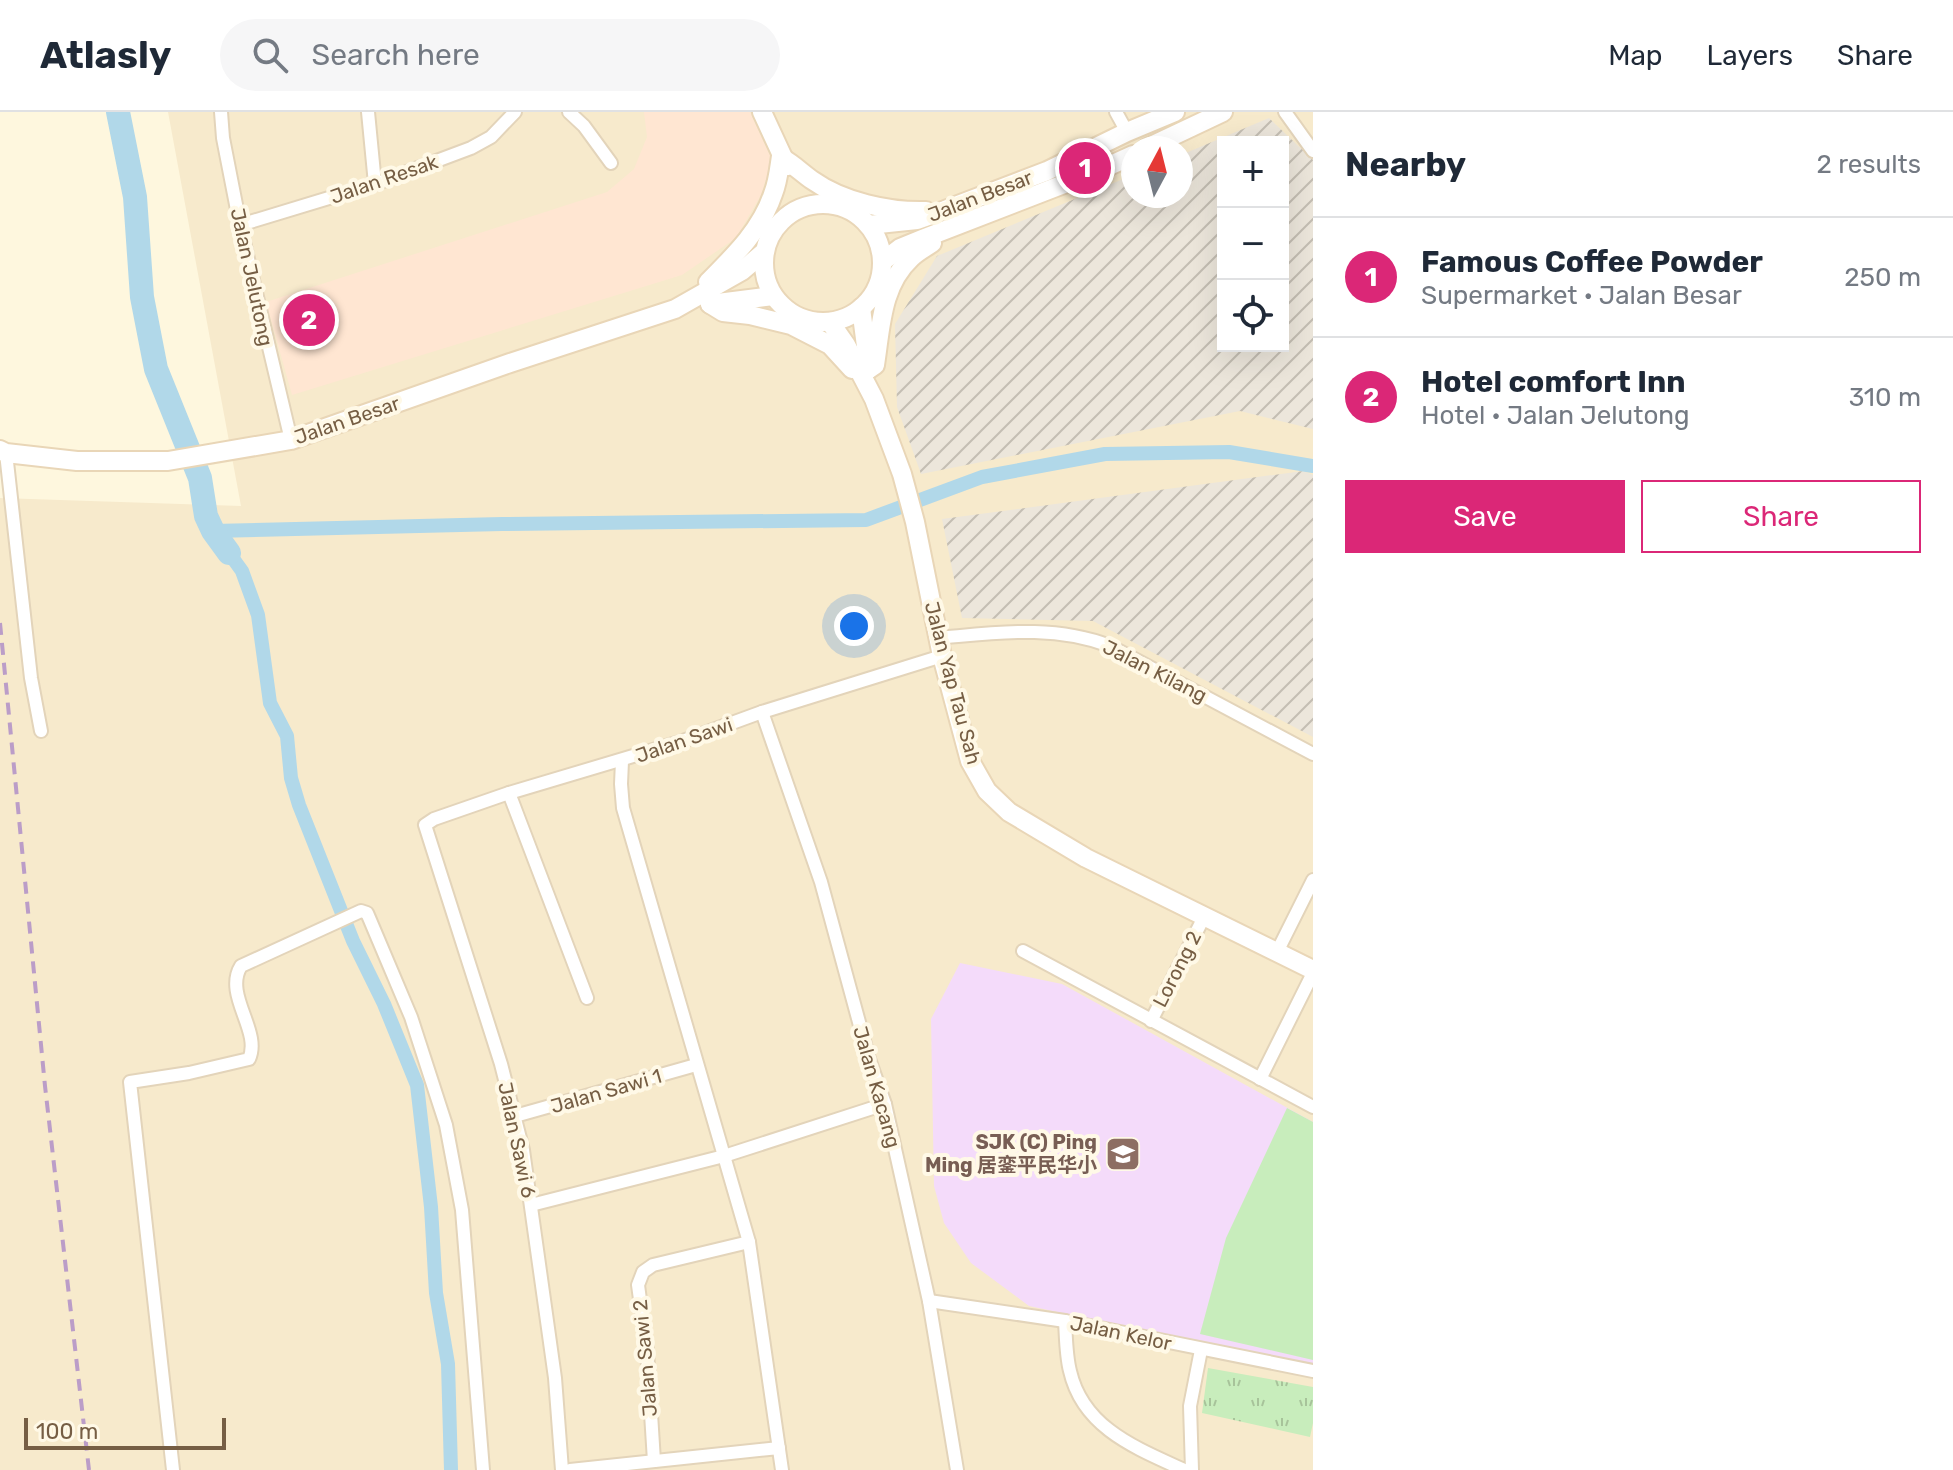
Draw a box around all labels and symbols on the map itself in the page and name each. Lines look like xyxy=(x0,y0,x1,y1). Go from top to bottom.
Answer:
north arrow xyxy=(1121,136,1193,208)
pin: 1 xyxy=(1059,138,1111,198)
street label: Jalan Resak xyxy=(327,149,442,209)
street label: Jalan Besar xyxy=(924,165,1036,227)
street label: Jalan Jelutong xyxy=(226,206,278,348)
pin: 2 xyxy=(283,290,335,350)
street label: Jalan Besar xyxy=(291,391,403,449)
street label: Jalan Yap Tau Sah xyxy=(920,599,986,767)
your location xyxy=(834,606,874,646)
street label: Jalan Kilang xyxy=(1099,635,1211,707)
street label: Jalan Sawi xyxy=(632,712,736,768)
street label: Lorong 2 xyxy=(1148,927,1206,1011)
street label: Jalan Kacang xyxy=(848,1023,906,1151)
street label: Jalan Sawi 1 xyxy=(548,1064,664,1118)
street label: Jalan Sawi 6 xyxy=(493,1080,541,1200)
place label: SJK (C) Ping Ming 居銮平民华小 xyxy=(925,1130,1097,1177)
school or university icon: SJK (C) Ping Ming 居銮平民华小 xyxy=(1104,1135,1142,1173)
street label: Jalan Sawi 2 xyxy=(628,1298,662,1418)
street label: Jalan Kelor xyxy=(1068,1311,1174,1356)
scale bar xyxy=(24,1414,226,1450)

